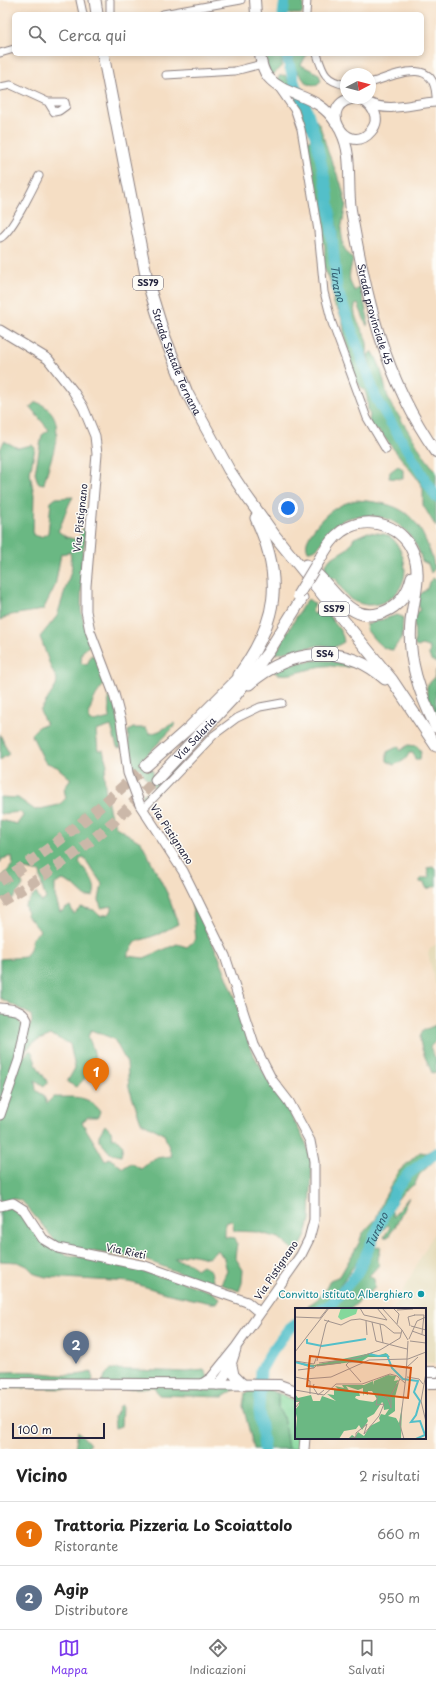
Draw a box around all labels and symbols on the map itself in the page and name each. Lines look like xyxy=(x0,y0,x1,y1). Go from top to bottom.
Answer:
north arrow xyxy=(340,68,376,104)
street label: Strada provinciale 45 xyxy=(354,262,397,367)
water label: Turano xyxy=(327,264,350,305)
road number: SS79 xyxy=(133,276,163,290)
street label: Strada Statale Ternana xyxy=(149,306,206,418)
street label: Via Pistignano xyxy=(68,482,91,553)
your location xyxy=(278,498,298,518)
road number: SS79 xyxy=(319,602,349,616)
road number: SS4 xyxy=(312,647,338,661)
street label: Via Salaria xyxy=(170,713,219,763)
street label: Via Pistignano xyxy=(147,801,198,867)
pin: 1 xyxy=(83,1058,109,1091)
water label: Turano xyxy=(361,1209,392,1251)
street label: Via Pistignano xyxy=(250,1236,301,1303)
street label: Via Rieti xyxy=(105,1239,148,1262)
place label: Convitto istituto Alberghiero xyxy=(278,1286,413,1301)
marker: Convitto istituto Alberghiero xyxy=(416,1289,426,1299)
inset map xyxy=(295,1308,426,1439)
pin: 2 xyxy=(63,1331,89,1364)
scale bar xyxy=(12,1421,105,1440)

